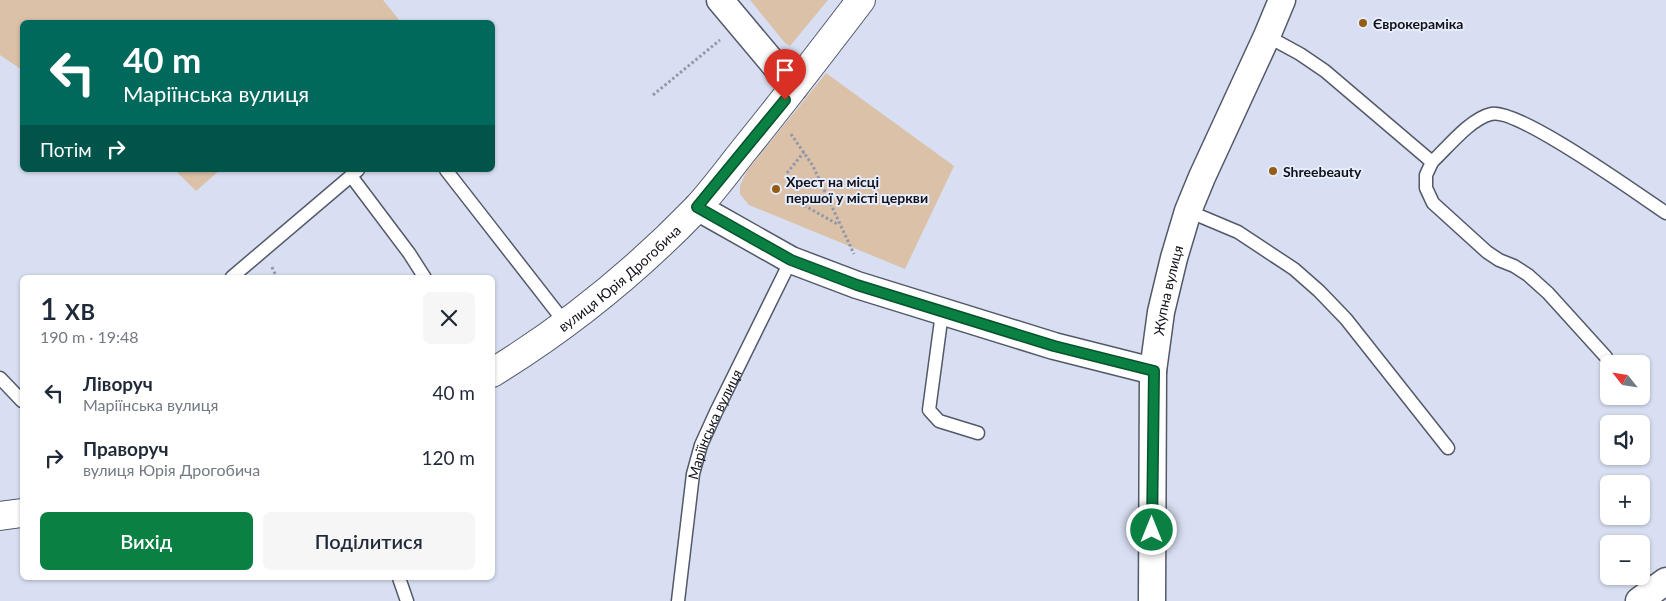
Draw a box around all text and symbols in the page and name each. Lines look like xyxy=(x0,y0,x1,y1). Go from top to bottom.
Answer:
place label: Єврокераміка xyxy=(1373,15,1463,32)
marker: Єврокераміка xyxy=(1357,17,1369,29)
text: 40 m xyxy=(123,38,201,80)
icon: left xyxy=(40,40,105,105)
pin xyxy=(764,49,806,100)
icon: arrive xyxy=(771,56,799,84)
text: Маріїнська вулиця xyxy=(123,80,309,107)
icon: right xyxy=(102,135,130,163)
text: Потім xyxy=(40,138,92,161)
place label: Shreebeauty xyxy=(1283,163,1362,180)
marker: Shreebeauty xyxy=(1267,165,1279,177)
place label: Хрест на місці першої у місті церкви xyxy=(786,173,928,206)
marker: Хрест на місці першої у місті церкви xyxy=(770,183,782,195)
street label: вулиця Юрія Дрогобича xyxy=(555,221,684,335)
street label: Жупна вулиця xyxy=(1149,243,1186,337)
text: 1 хв xyxy=(40,290,95,326)
button: close xyxy=(423,292,475,344)
text: 190 m · 19:48 xyxy=(40,327,139,346)
north arrow xyxy=(1600,355,1650,405)
map controls xyxy=(1600,355,1650,585)
street label: Маріїнська вулиця xyxy=(683,366,744,481)
text: Ліворуч xyxy=(83,372,153,395)
icon: left xyxy=(40,379,68,407)
text: 40 m xyxy=(432,381,475,404)
text: Маріїнська вулиця xyxy=(83,395,218,414)
button: sound xyxy=(1600,415,1650,465)
text: Праворуч xyxy=(83,437,168,460)
icon: right xyxy=(40,444,68,472)
text: 120 m xyxy=(421,446,475,469)
text: вулиця Юрія Дрогобича xyxy=(83,460,260,479)
button: + xyxy=(1600,475,1650,525)
position arrow xyxy=(1125,503,1177,555)
button: Вихід xyxy=(40,512,253,570)
button: Поділитися xyxy=(263,512,475,570)
button: − xyxy=(1600,535,1650,585)

